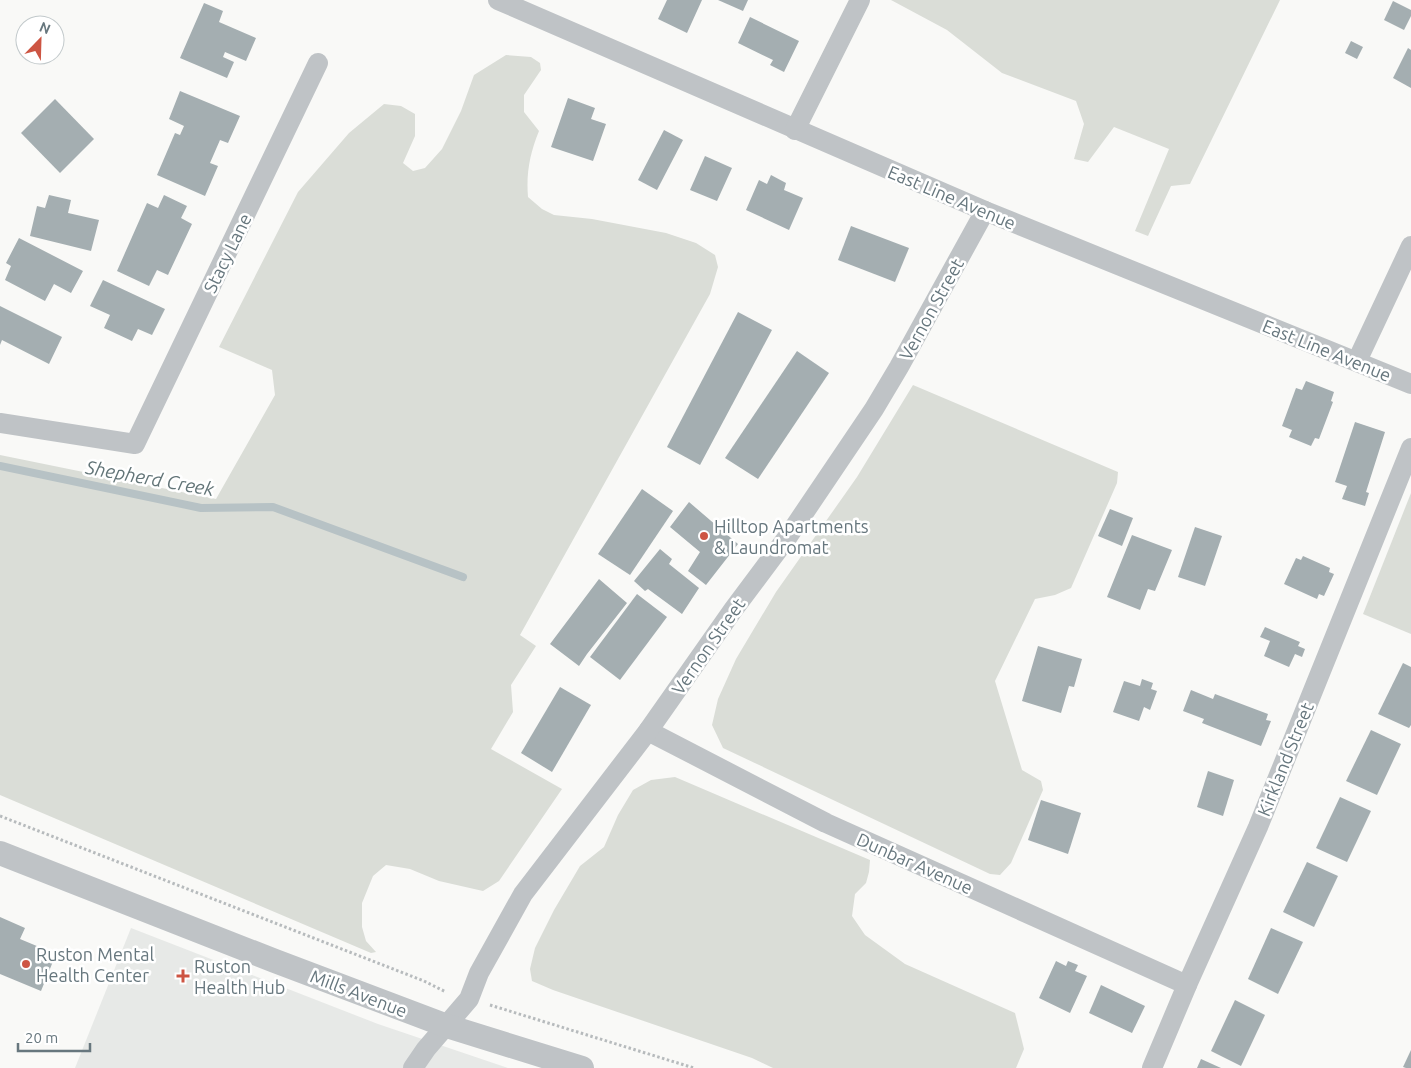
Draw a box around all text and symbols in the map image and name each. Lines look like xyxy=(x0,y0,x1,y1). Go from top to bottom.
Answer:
north arrow xyxy=(15,15,65,65)
text: N xyxy=(37,19,53,37)
street label: East Line Avenue xyxy=(885,161,1019,233)
street label: Stacy Lane xyxy=(199,210,255,296)
street label: Vernon Street xyxy=(895,255,967,363)
street label: East Line Avenue xyxy=(1260,315,1394,385)
water label: Shepherd Creek xyxy=(83,456,216,500)
place label: Hilltop Apartments & Laundromat xyxy=(714,516,869,557)
marker: Hilltop Apartments & Laundromat xyxy=(698,530,710,542)
street label: Vernon Street xyxy=(667,594,749,698)
street label: Kirkland Street xyxy=(1253,699,1317,819)
street label: Dunbar Avenue xyxy=(854,829,976,897)
place label: Ruston Mental Health Center xyxy=(36,944,154,985)
place label: Ruston Health Hub xyxy=(194,956,285,997)
marker: Ruston Mental Health Center xyxy=(20,958,32,970)
street label: Mills Avenue xyxy=(308,965,410,1021)
marker: Ruston Health Hub xyxy=(176,969,190,983)
scale bar xyxy=(18,1020,90,1052)
text: 20 m xyxy=(25,1029,58,1046)

